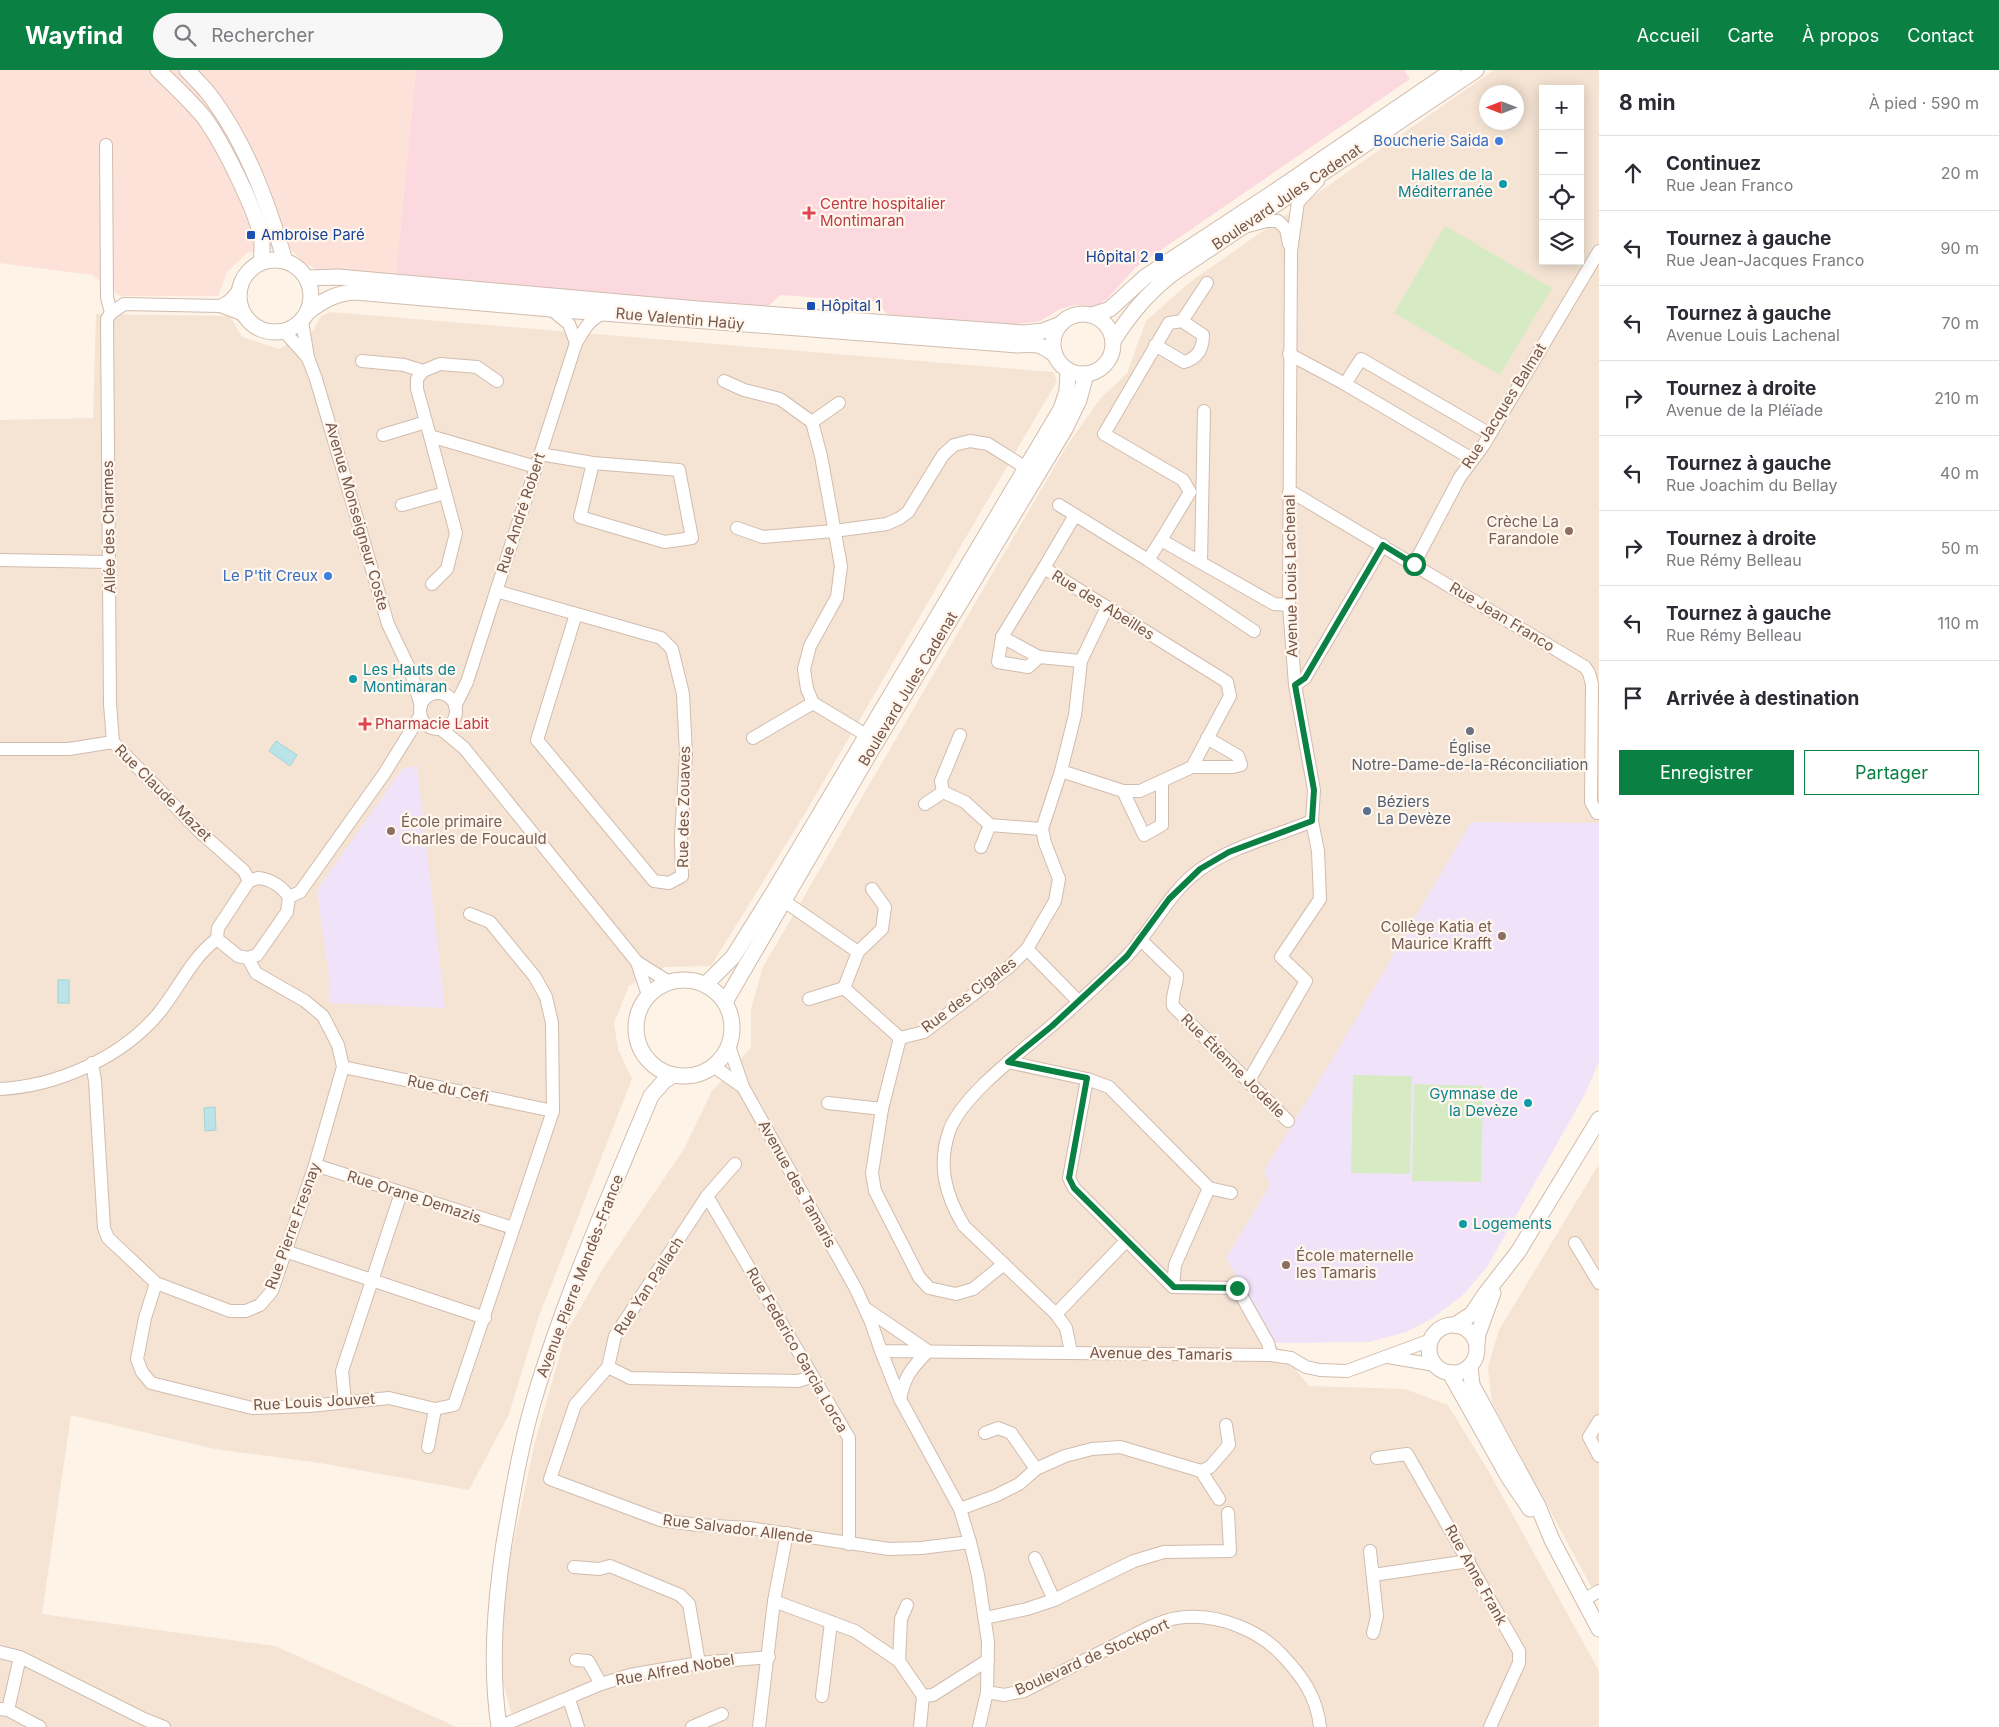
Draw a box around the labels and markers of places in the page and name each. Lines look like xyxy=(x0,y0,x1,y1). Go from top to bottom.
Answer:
place label: Boucherie Saida xyxy=(1373,131,1489,150)
marker: Boucherie Saida xyxy=(1493,135,1505,147)
place label: Halles de la Méditerranée xyxy=(1398,165,1493,201)
marker: Halles de la Méditerranée xyxy=(1497,178,1509,190)
place label: Centre hospitalier Montimaran xyxy=(820,194,946,230)
marker: Centre hospitalier Montimaran xyxy=(802,206,816,220)
place label: Ambroise Paré xyxy=(261,225,365,244)
marker: Ambroise Paré xyxy=(245,229,257,241)
place label: Hôpital 2 xyxy=(1086,247,1149,266)
marker: Hôpital 2 xyxy=(1153,251,1165,263)
place label: Hôpital 1 xyxy=(821,296,881,315)
marker: Hôpital 1 xyxy=(805,300,817,312)
place label: Crèche La Farandole xyxy=(1487,512,1559,548)
marker: Crèche La Farandole xyxy=(1563,525,1575,537)
place label: Le P'tit Creux xyxy=(223,566,318,585)
marker: Le P'tit Creux xyxy=(322,570,334,582)
place label: Les Hauts de Montimaran xyxy=(363,660,456,696)
marker: Les Hauts de Montimaran xyxy=(347,673,359,685)
place label: Pharmacie Labit xyxy=(375,714,489,733)
marker: Pharmacie Labit xyxy=(359,718,371,730)
marker: Église Notre-Dame-de-la-Réconciliation xyxy=(1464,725,1476,737)
place label: Église Notre-Dame-de-la-Réconciliation xyxy=(1352,738,1588,774)
place label: Béziers La Devèze xyxy=(1377,792,1451,828)
marker: Béziers La Devèze xyxy=(1361,805,1373,817)
place label: École primaire Charles de Foucauld xyxy=(401,812,547,848)
marker: École primaire Charles de Foucauld xyxy=(385,825,397,837)
place label: Collège Katia et Maurice Krafft xyxy=(1381,917,1492,953)
marker: Collège Katia et Maurice Krafft xyxy=(1496,930,1508,942)
place label: Gymnase de la Devèze xyxy=(1429,1084,1518,1120)
marker: Gymnase de la Devèze xyxy=(1522,1097,1534,1109)
place label: Logements xyxy=(1473,1214,1552,1233)
marker: Logements xyxy=(1457,1218,1469,1230)
place label: École maternelle les Tamaris xyxy=(1296,1246,1414,1282)
marker: École maternelle les Tamaris xyxy=(1280,1259,1292,1271)

